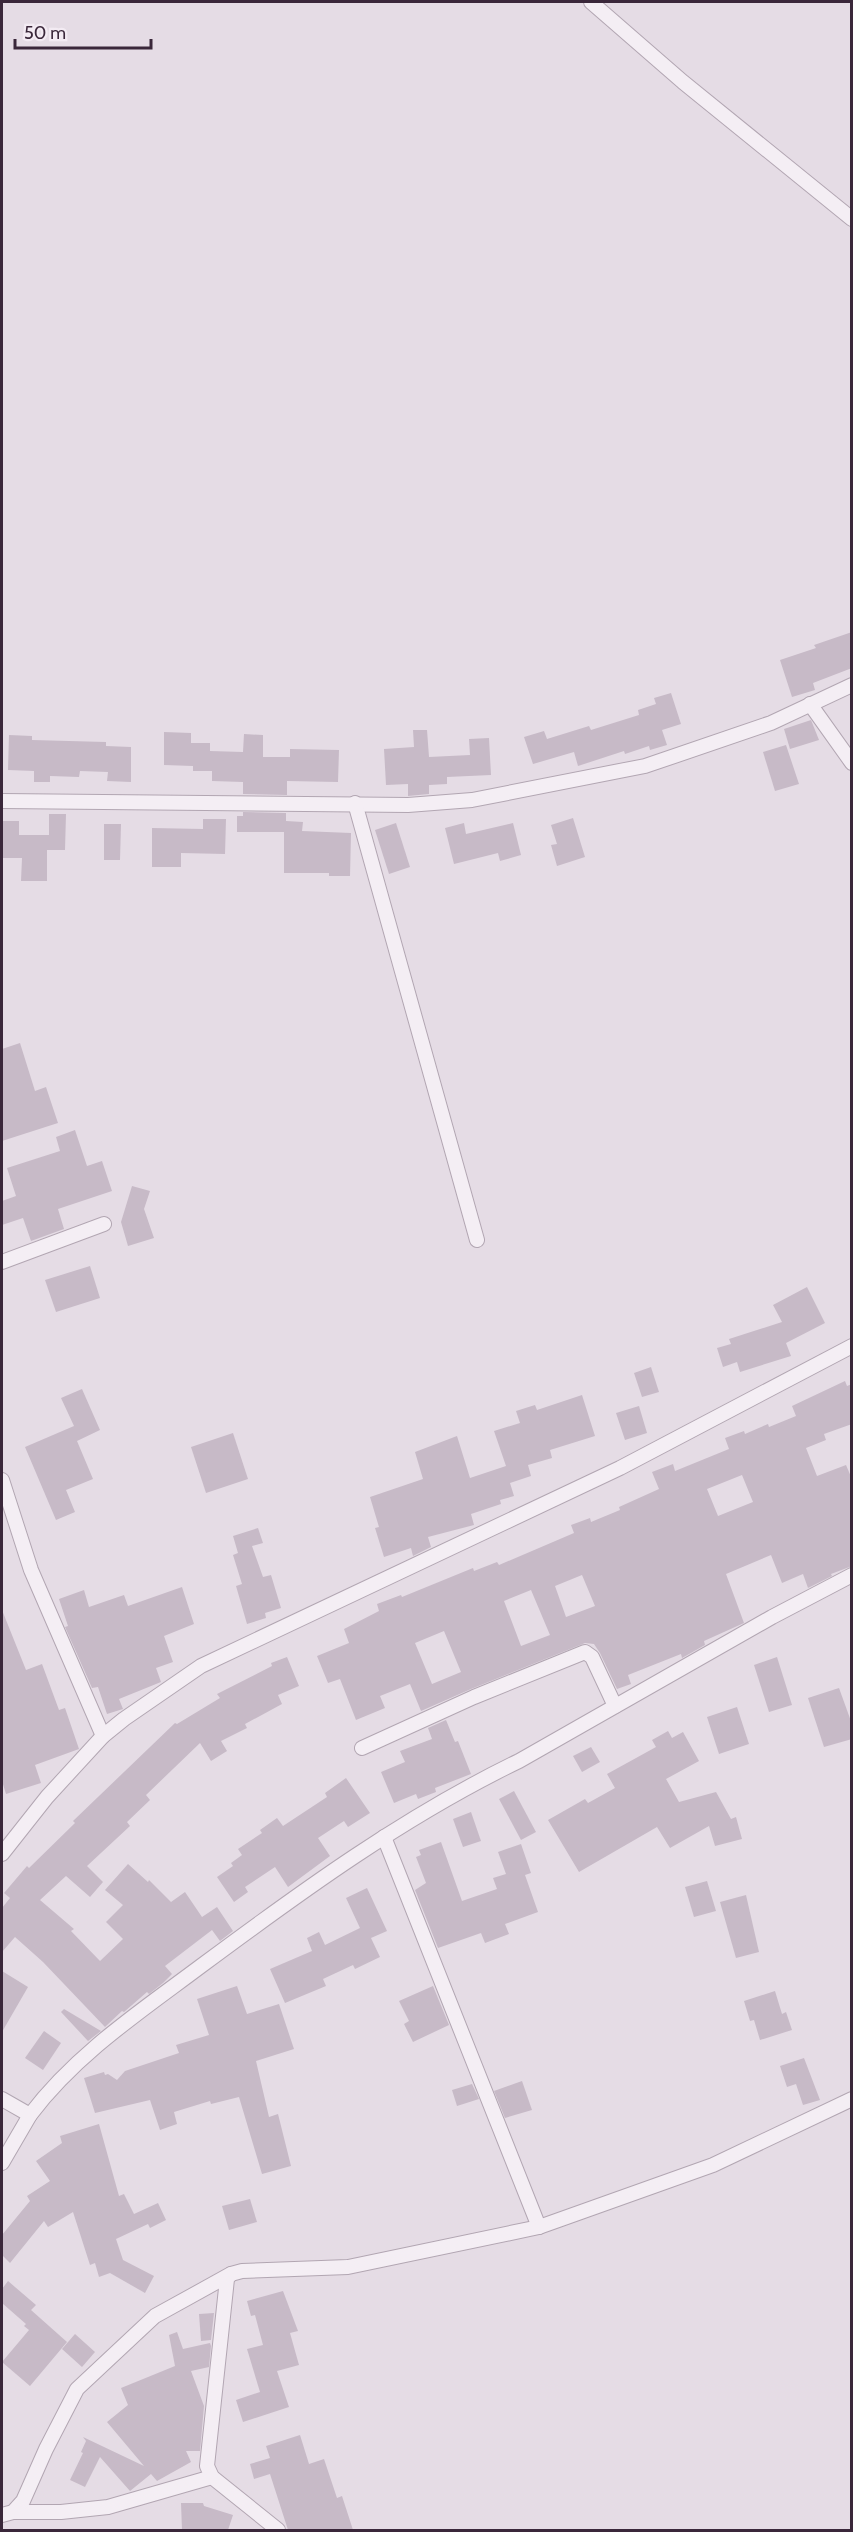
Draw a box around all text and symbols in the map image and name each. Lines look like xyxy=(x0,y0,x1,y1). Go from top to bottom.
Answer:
scale bar xyxy=(15,12,152,50)
text: 50 m xyxy=(24,22,66,44)

